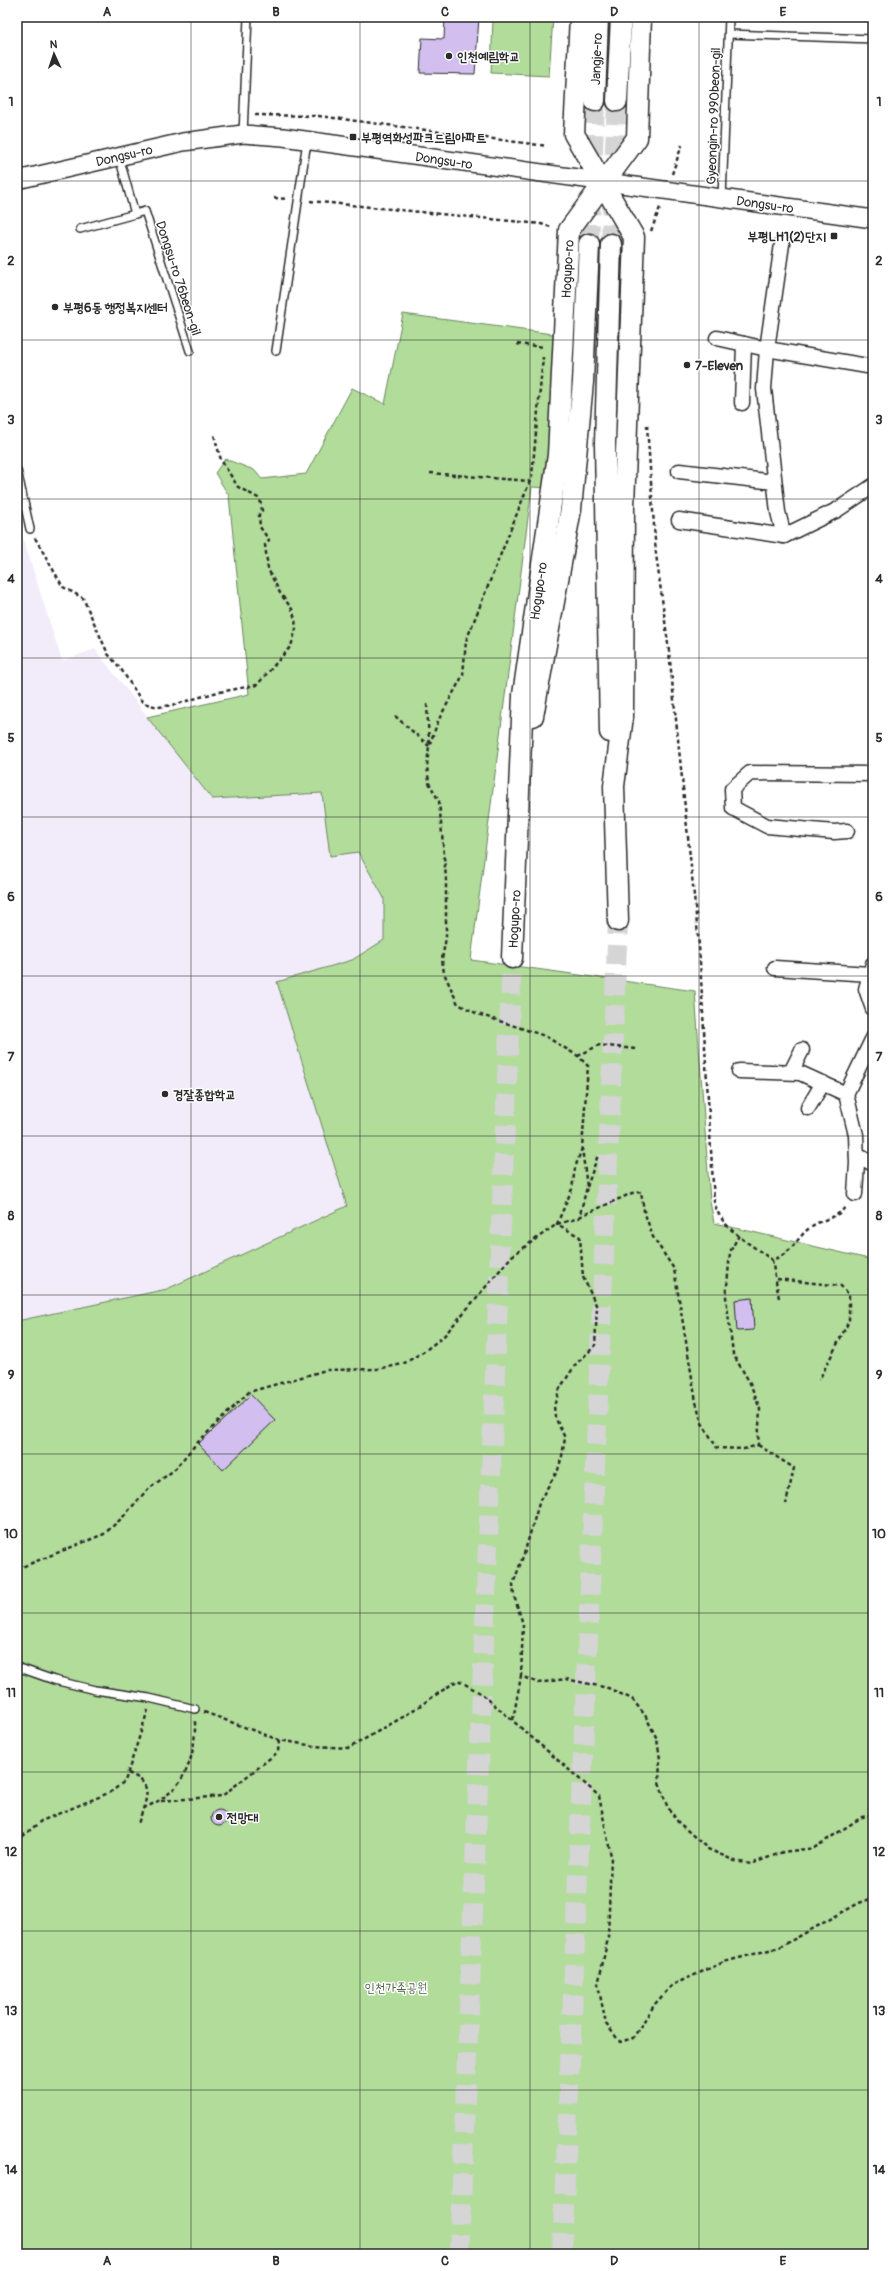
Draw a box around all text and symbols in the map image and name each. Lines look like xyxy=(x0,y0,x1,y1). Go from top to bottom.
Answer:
text: A xyxy=(103,4,112,20)
text: B xyxy=(272,4,280,20)
text: C xyxy=(441,4,449,20)
text: D xyxy=(610,4,618,20)
text: E xyxy=(780,4,787,20)
street label: Jangje-ro xyxy=(588,33,606,85)
north arrow xyxy=(34,34,74,74)
text: N xyxy=(49,38,58,51)
street label: Gyeongin-ro 990beon-gil xyxy=(704,47,724,185)
place label: 인천예림학교 xyxy=(457,49,520,65)
marker: 인천예림학교 xyxy=(444,51,454,61)
text: 1 xyxy=(8,94,14,110)
text: 1 xyxy=(876,94,882,110)
place label: 부평역화성파크드림아파트 xyxy=(361,130,487,146)
marker: 부평역화성파크드림아파트 xyxy=(348,132,358,142)
street label: Dongsu-ro xyxy=(94,142,154,170)
street label: Dongsu-ro xyxy=(414,149,474,173)
street label: Dongsu-ro xyxy=(735,193,795,217)
street label: Dongsu-ro 76beon-gil xyxy=(152,219,204,338)
place label: 부평LH1(2)단지 xyxy=(748,229,827,245)
marker: 부평LH1(2)단지 xyxy=(829,231,839,241)
street label: Hogupo-ro xyxy=(558,240,578,299)
text: 2 xyxy=(7,253,15,269)
text: 2 xyxy=(875,253,883,269)
place label: 부평6동 행정복지센터 xyxy=(63,300,168,316)
marker: 부평6동 행정복지센터 xyxy=(50,302,60,312)
place label: 7-Eleven xyxy=(695,358,744,374)
marker: 7-Eleven xyxy=(682,360,692,370)
text: 3 xyxy=(7,412,15,428)
text: 3 xyxy=(875,412,883,428)
street label: Hogupo-ro xyxy=(527,561,551,621)
text: 4 xyxy=(7,571,15,587)
text: 4 xyxy=(875,571,883,587)
text: 5 xyxy=(7,730,15,746)
text: 5 xyxy=(875,730,883,746)
text: 6 xyxy=(7,889,15,905)
text: 6 xyxy=(875,889,883,905)
street label: Hogupo-ro xyxy=(505,890,525,949)
text: 7 xyxy=(8,1049,15,1065)
text: 7 xyxy=(876,1049,883,1065)
place label: 경잘종합학교 xyxy=(173,1087,236,1103)
marker: 경잘종합학교 xyxy=(160,1089,170,1099)
text: 8 xyxy=(8,1208,15,1224)
text: 8 xyxy=(876,1208,883,1224)
text: 9 xyxy=(8,1367,15,1383)
text: 9 xyxy=(876,1367,883,1383)
text: 10 xyxy=(4,1526,18,1542)
text: 10 xyxy=(872,1526,886,1542)
text: 11 xyxy=(6,1685,16,1701)
text: 11 xyxy=(874,1685,884,1701)
place label: 전망대 xyxy=(226,1810,258,1826)
marker: 전망대 xyxy=(214,1812,224,1822)
text: 12 xyxy=(5,1844,17,1860)
text: 12 xyxy=(873,1844,885,1860)
park label: 인천가족공원 xyxy=(365,1980,427,1996)
text: 13 xyxy=(5,2003,17,2019)
text: 13 xyxy=(873,2003,885,2019)
text: 14 xyxy=(5,2162,18,2178)
text: 14 xyxy=(873,2162,886,2178)
text: A xyxy=(103,2253,112,2269)
text: B xyxy=(272,2253,280,2269)
text: C xyxy=(441,2253,449,2269)
text: D xyxy=(610,2253,618,2269)
text: E xyxy=(780,2253,787,2269)

